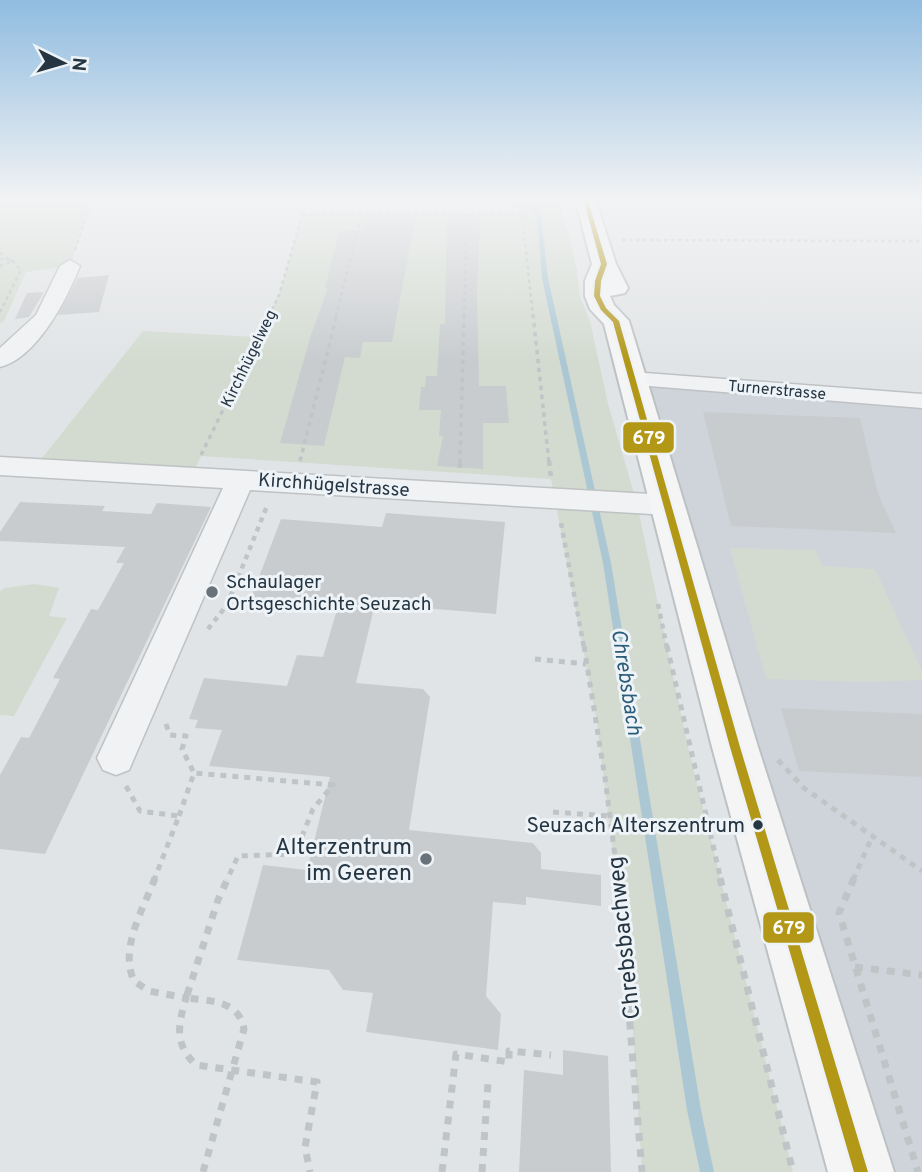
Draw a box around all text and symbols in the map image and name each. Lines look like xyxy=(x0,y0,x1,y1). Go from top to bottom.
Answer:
north arrow xyxy=(28,28,98,98)
text: N xyxy=(65,56,90,72)
street label: Kirchhügelweg xyxy=(217,307,282,411)
street label: Turnerstrasse xyxy=(727,377,827,405)
line badge: 679 xyxy=(622,421,675,454)
text: 679 xyxy=(632,427,666,451)
street label: Kirchhügelstrasse xyxy=(257,469,410,503)
place label: Schaulager Ortsgeschichte Seuzach xyxy=(226,571,431,617)
marker: Schaulager Ortsgeschichte Seuzach xyxy=(204,584,220,600)
water label: Chrebsbach xyxy=(604,627,647,738)
place label: Seuzach Alterszentrum xyxy=(526,813,745,840)
marker: Seuzach Alterszentrum xyxy=(751,818,765,832)
place label: Alterzentrum im Geeren xyxy=(275,834,412,889)
marker: Alterzentrum im Geeren xyxy=(418,851,434,867)
street label: Chrebsbachweg xyxy=(602,855,648,1021)
line badge: 679 xyxy=(762,911,815,944)
text: 679 xyxy=(772,917,806,941)

